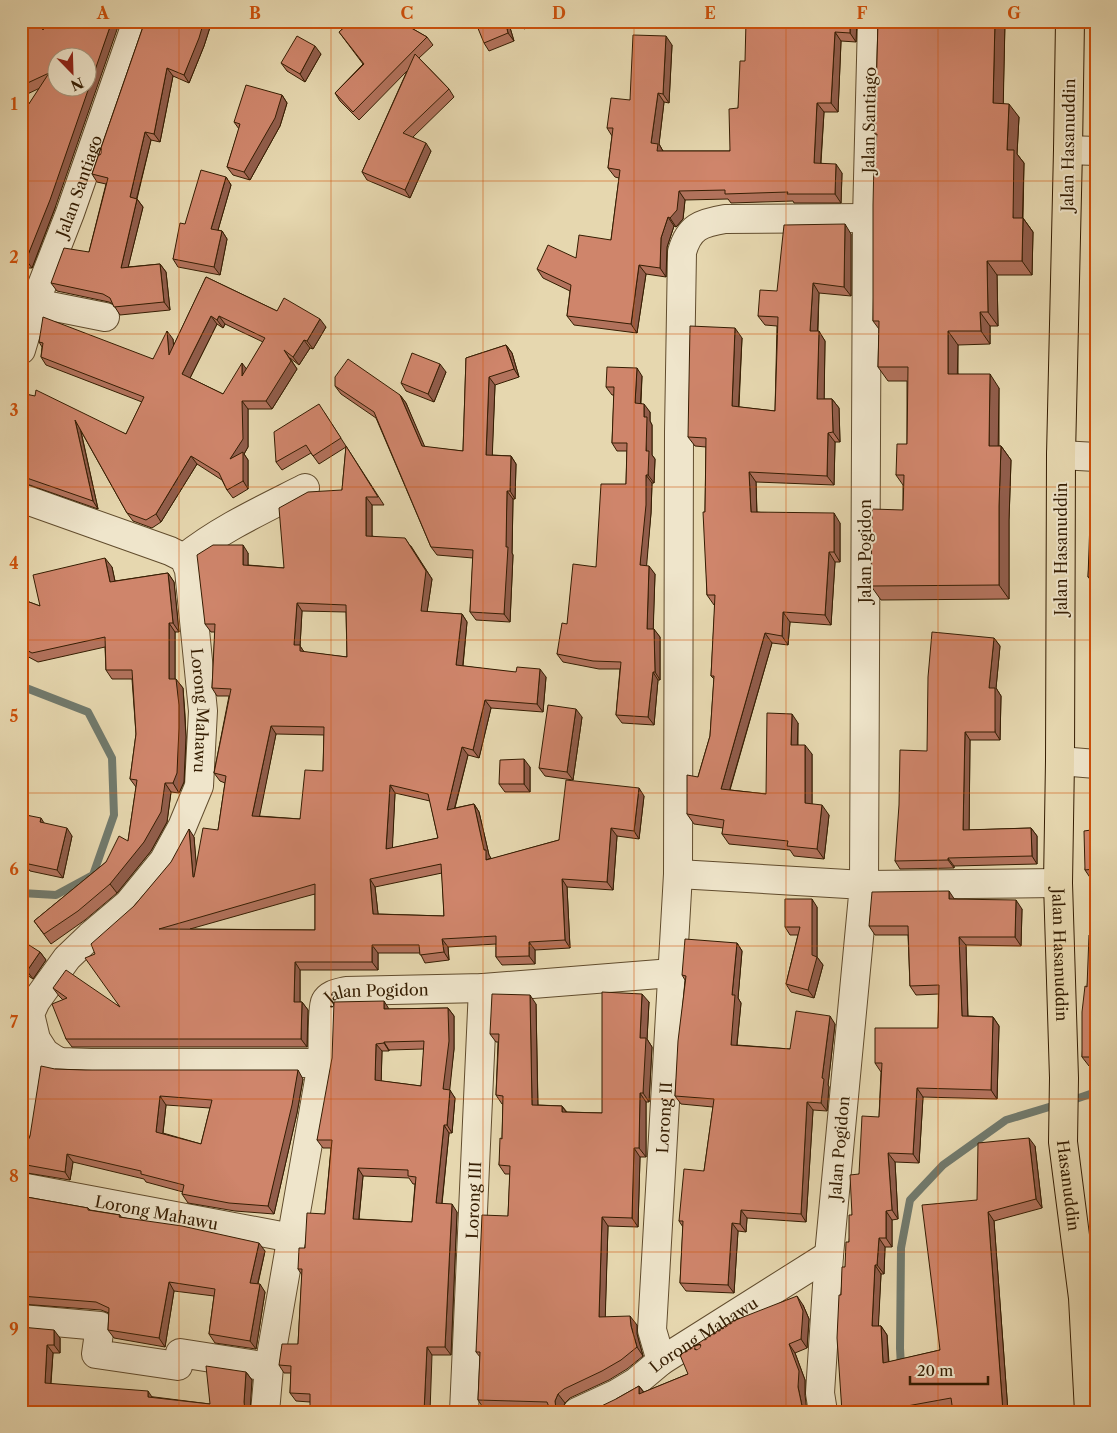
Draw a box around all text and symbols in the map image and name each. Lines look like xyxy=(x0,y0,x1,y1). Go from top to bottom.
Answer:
text: A xyxy=(96,3,110,23)
text: B xyxy=(249,3,261,23)
text: C xyxy=(401,3,413,23)
text: D xyxy=(552,3,566,23)
text: E xyxy=(704,3,716,23)
text: F xyxy=(857,3,868,23)
text: G xyxy=(1007,3,1021,23)
north arrow xyxy=(48,48,98,98)
street label: Jalan Santiago xyxy=(858,66,880,176)
text: N xyxy=(68,73,86,95)
street label: Jalan Hasanuddin xyxy=(1057,78,1079,215)
text: 1 xyxy=(10,94,18,114)
street label: Jalan Santiago xyxy=(51,132,106,243)
text: 2 xyxy=(9,247,19,267)
text: 3 xyxy=(9,400,19,420)
street label: Jalan Hasanuddin xyxy=(1051,482,1071,619)
street label: Jalan Pogidon xyxy=(855,499,875,606)
text: 4 xyxy=(9,553,19,573)
street label: Lorong Mahawu xyxy=(187,647,213,774)
text: 5 xyxy=(10,706,19,726)
text: 6 xyxy=(9,859,19,879)
street label: Jalan Hasanuddin xyxy=(1048,885,1072,1022)
street label: Jalan Pogidon xyxy=(318,979,429,1009)
text: 7 xyxy=(10,1012,19,1032)
street label: Lorong II xyxy=(652,1081,676,1154)
street label: Jalan Pogidon xyxy=(824,1095,854,1204)
street label: Hasanuddin xyxy=(1053,1139,1084,1232)
street label: Lorong III xyxy=(462,1161,485,1239)
text: 8 xyxy=(9,1166,19,1186)
street label: Lorong Mahawu xyxy=(93,1191,220,1234)
street label: Lorong Mahawu xyxy=(645,1292,762,1377)
text: 9 xyxy=(9,1319,19,1339)
scale bar xyxy=(910,1353,987,1385)
text: 20 m xyxy=(917,1361,953,1380)

